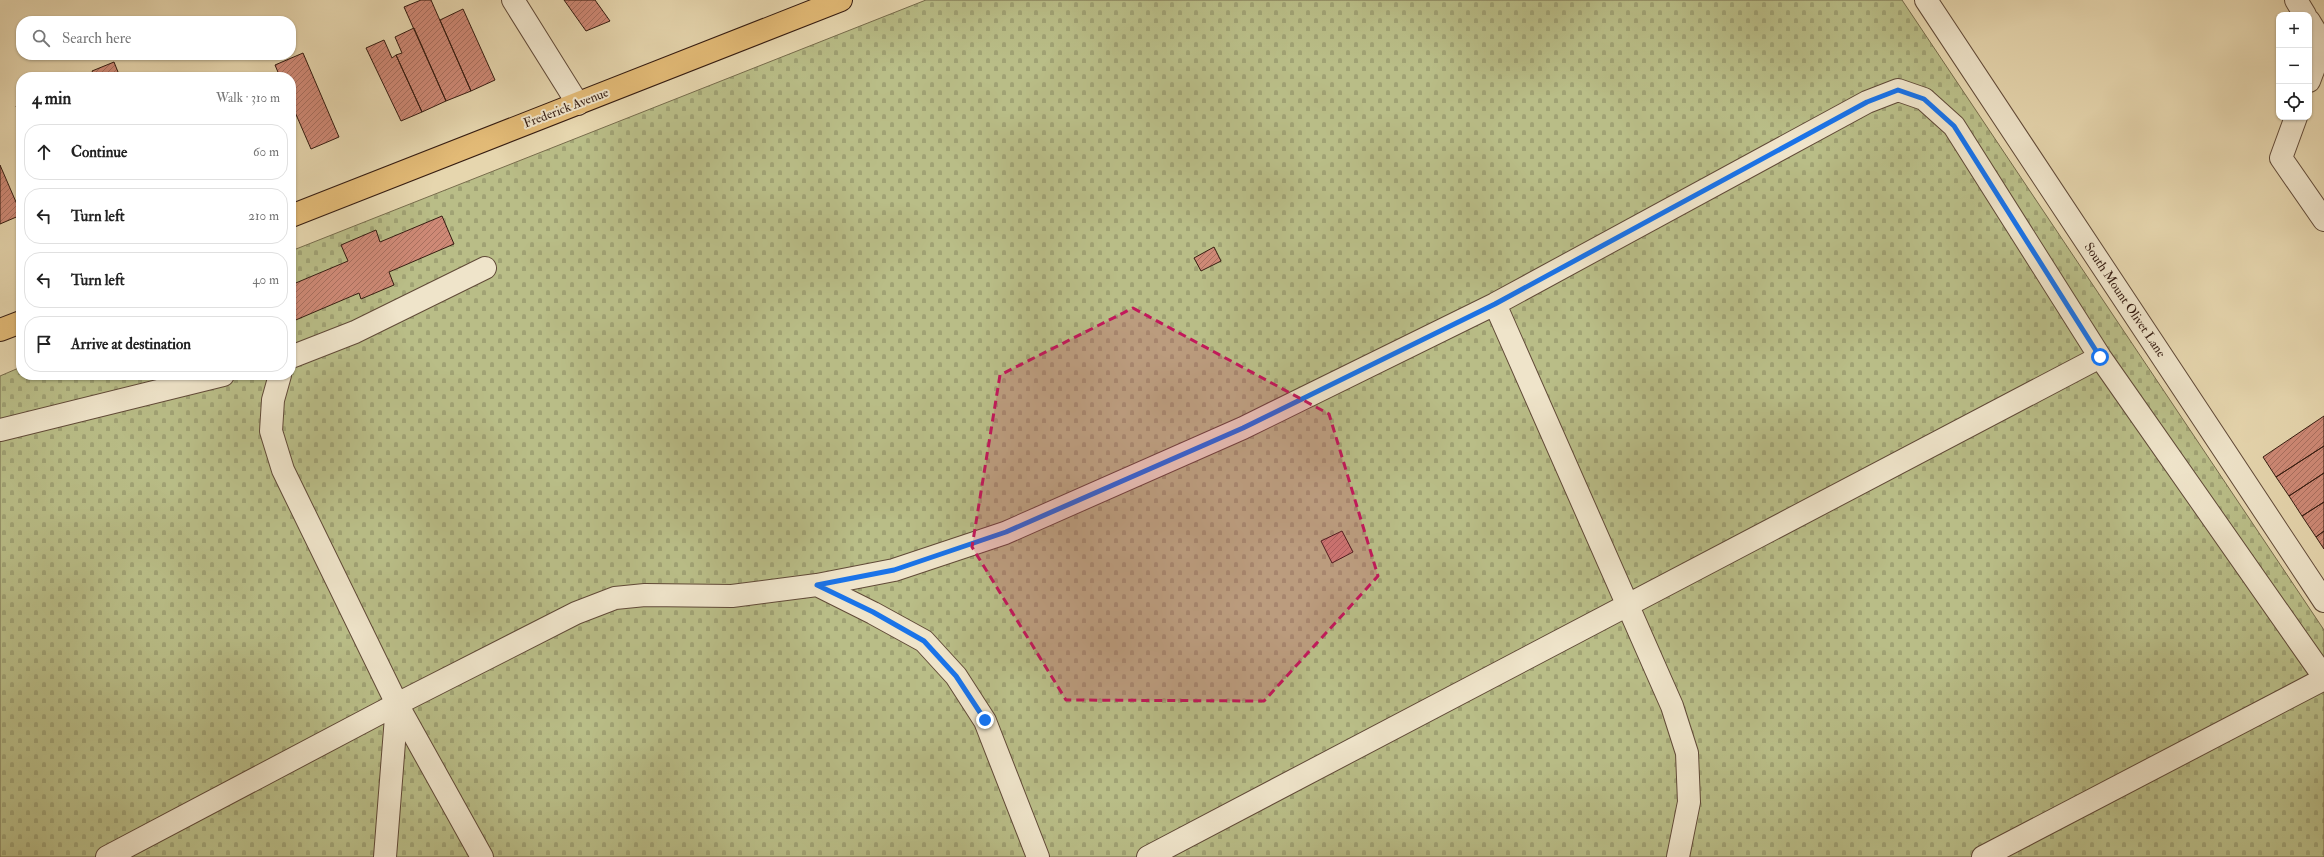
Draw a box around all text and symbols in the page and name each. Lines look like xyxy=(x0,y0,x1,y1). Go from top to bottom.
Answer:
map controls xyxy=(2276,12,2312,120)
button: + xyxy=(2276,12,2312,48)
search box xyxy=(16,16,296,60)
icon: search xyxy=(30,27,52,49)
text: Search here xyxy=(62,29,131,48)
button: − xyxy=(2276,48,2312,84)
street label: Frederick Avenue xyxy=(521,84,611,132)
button: locate xyxy=(2276,84,2312,120)
text: 4 min xyxy=(32,88,71,109)
text: Walk · 310 m xyxy=(216,90,280,106)
icon: ahead xyxy=(33,141,55,163)
text: Continue xyxy=(71,143,127,162)
text: 60 m xyxy=(253,144,279,160)
icon: left xyxy=(33,205,55,227)
text: Turn left xyxy=(71,207,125,226)
text: 210 m xyxy=(248,208,279,224)
street label: South Mount Olivet Lane xyxy=(2081,240,2170,361)
icon: left xyxy=(33,269,55,291)
text: Turn left xyxy=(71,271,125,290)
text: 40 m xyxy=(253,272,279,288)
icon: arrive xyxy=(33,333,55,355)
text: Arrive at destination xyxy=(71,335,191,354)
route start xyxy=(2091,348,2109,366)
route end xyxy=(976,711,994,729)

